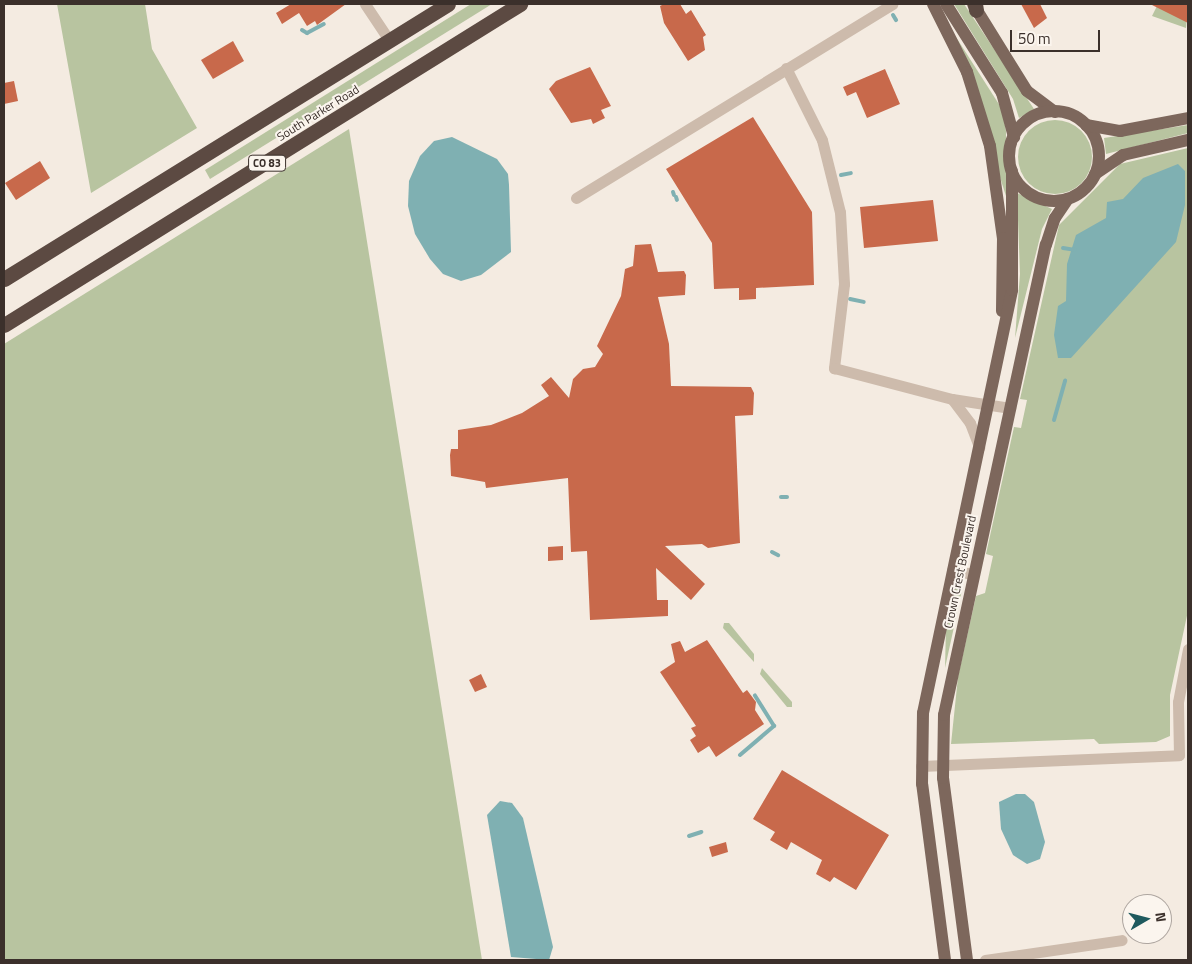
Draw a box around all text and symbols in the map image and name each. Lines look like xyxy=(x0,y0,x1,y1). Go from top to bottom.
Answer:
scale bar xyxy=(1012,20,1102,52)
text: 50 m xyxy=(1018,27,1051,50)
street label: South Parker Road xyxy=(274,82,362,144)
road number: CO 83 xyxy=(247,154,287,172)
street label: Crown Crest Boulevard xyxy=(941,514,979,630)
north arrow xyxy=(1122,894,1172,944)
text: N xyxy=(1150,911,1172,923)

